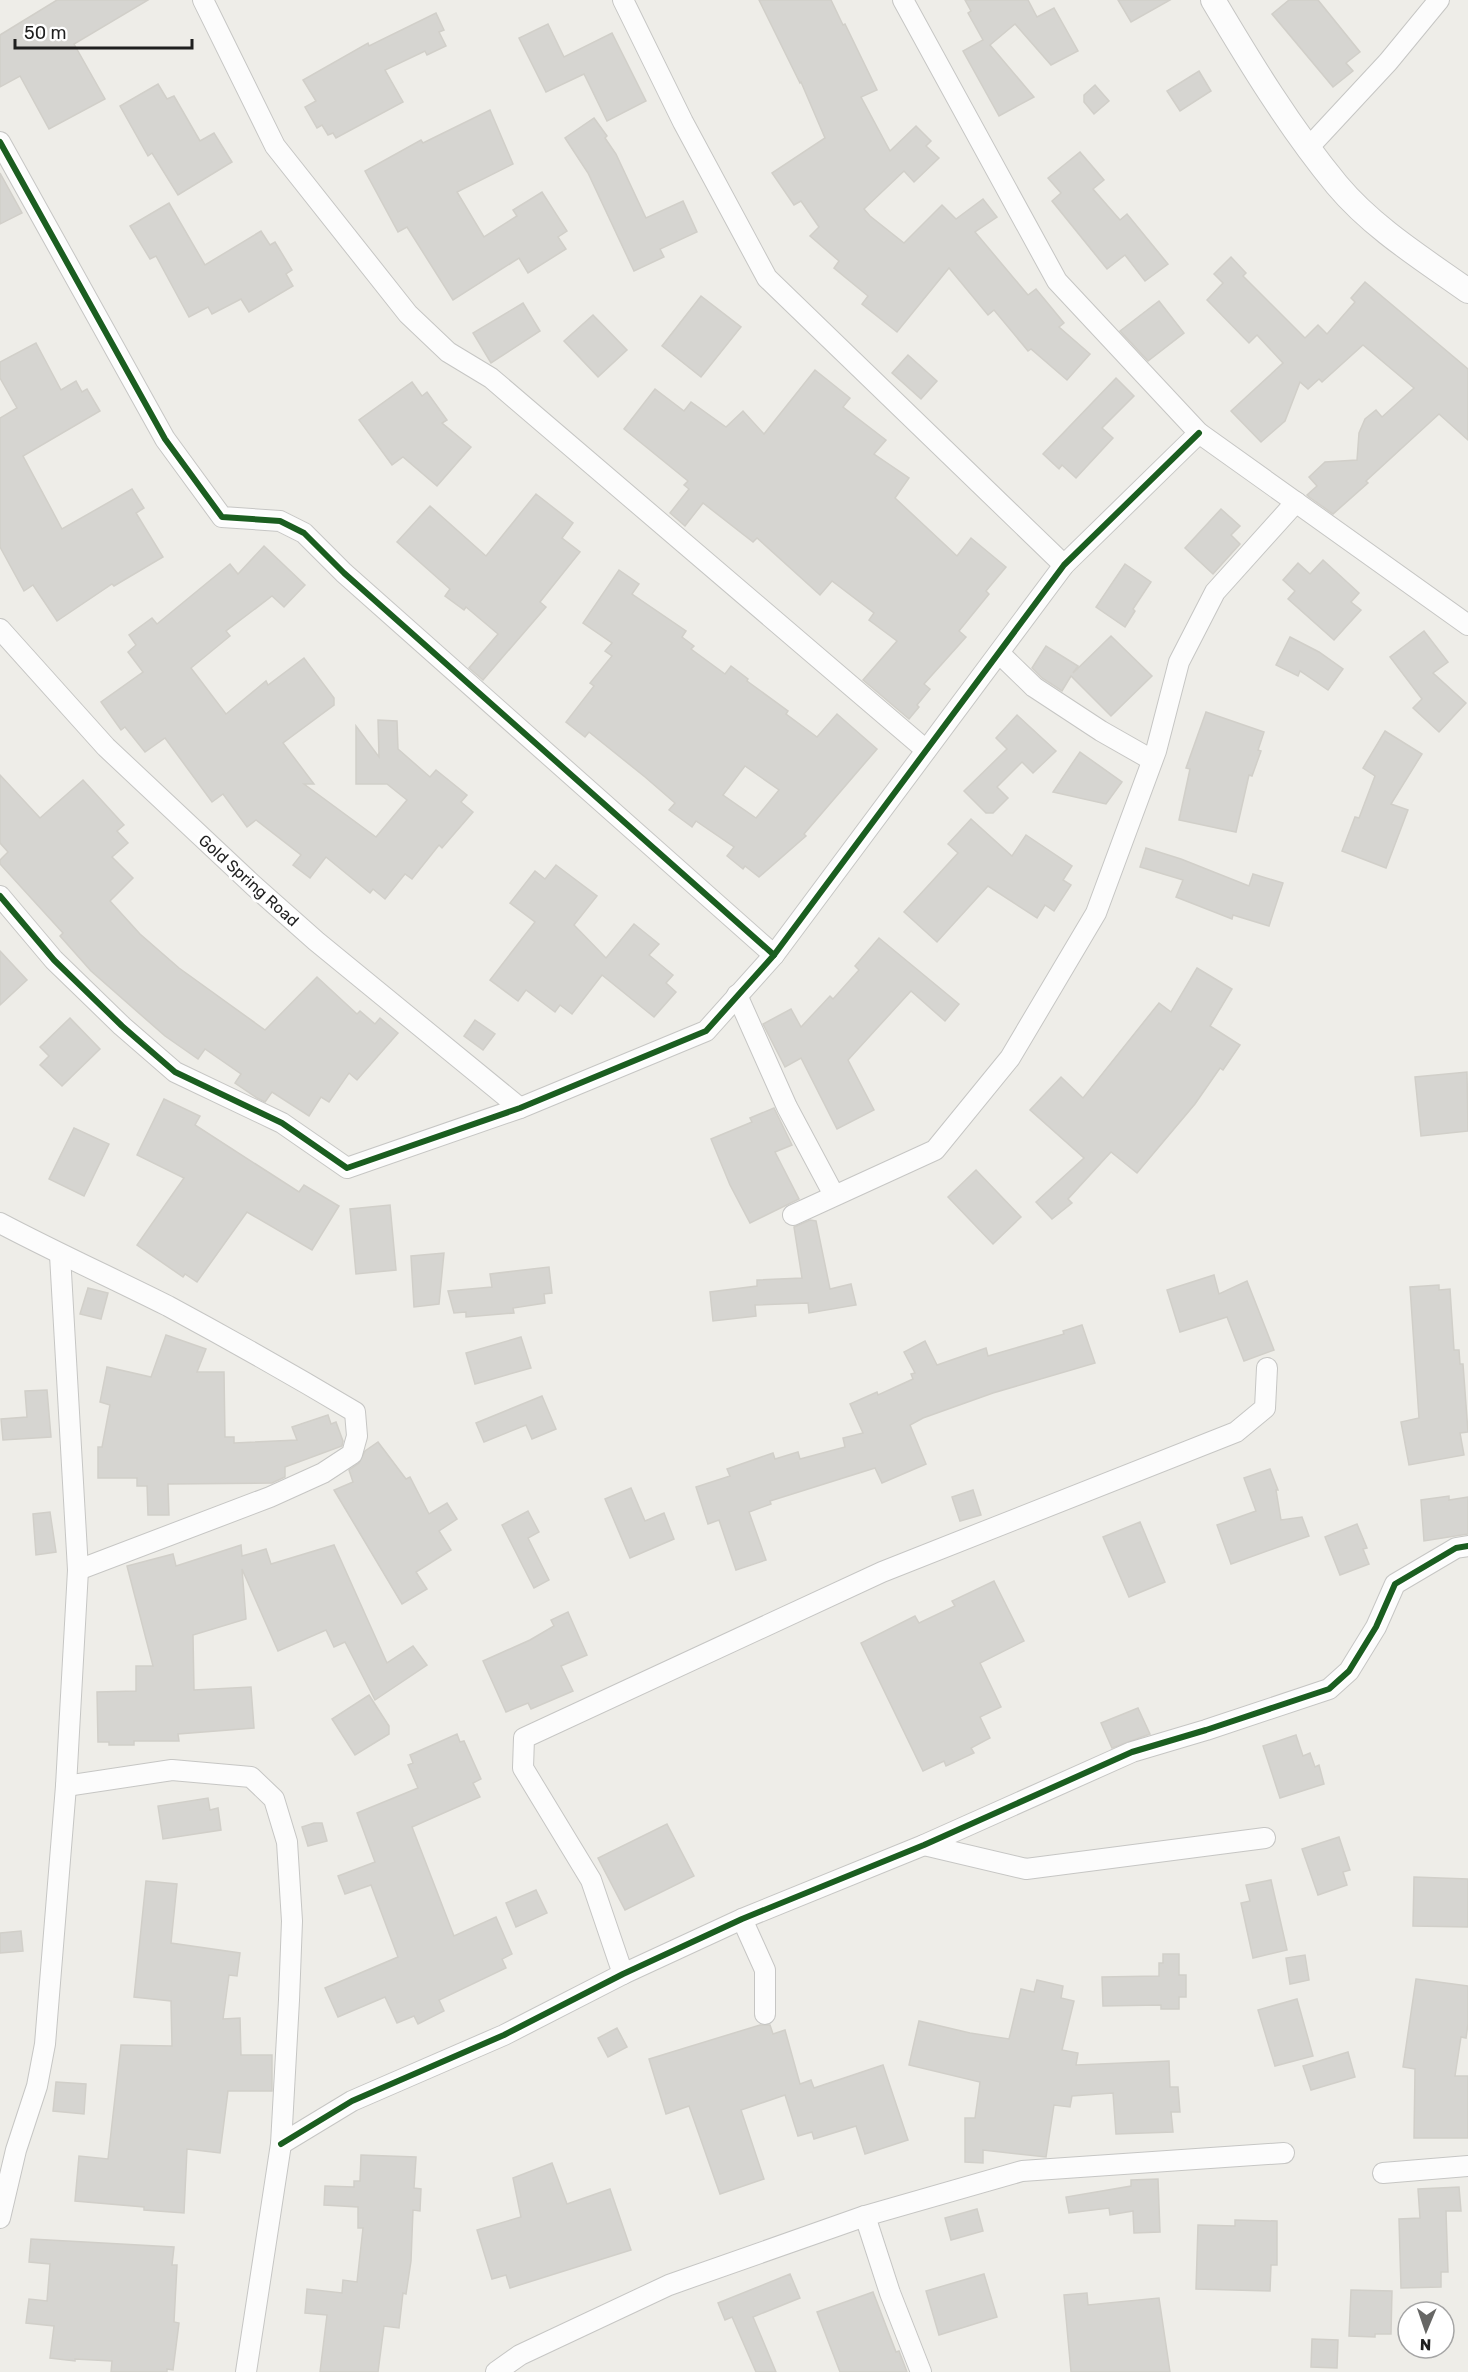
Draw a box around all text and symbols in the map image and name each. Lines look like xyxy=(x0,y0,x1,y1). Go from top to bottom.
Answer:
scale bar xyxy=(15,12,192,50)
text: 50 m xyxy=(24,22,67,44)
street label: Gold Spring Road xyxy=(195,831,303,930)
north arrow xyxy=(1396,2300,1456,2360)
text: N xyxy=(1419,2335,1432,2354)

